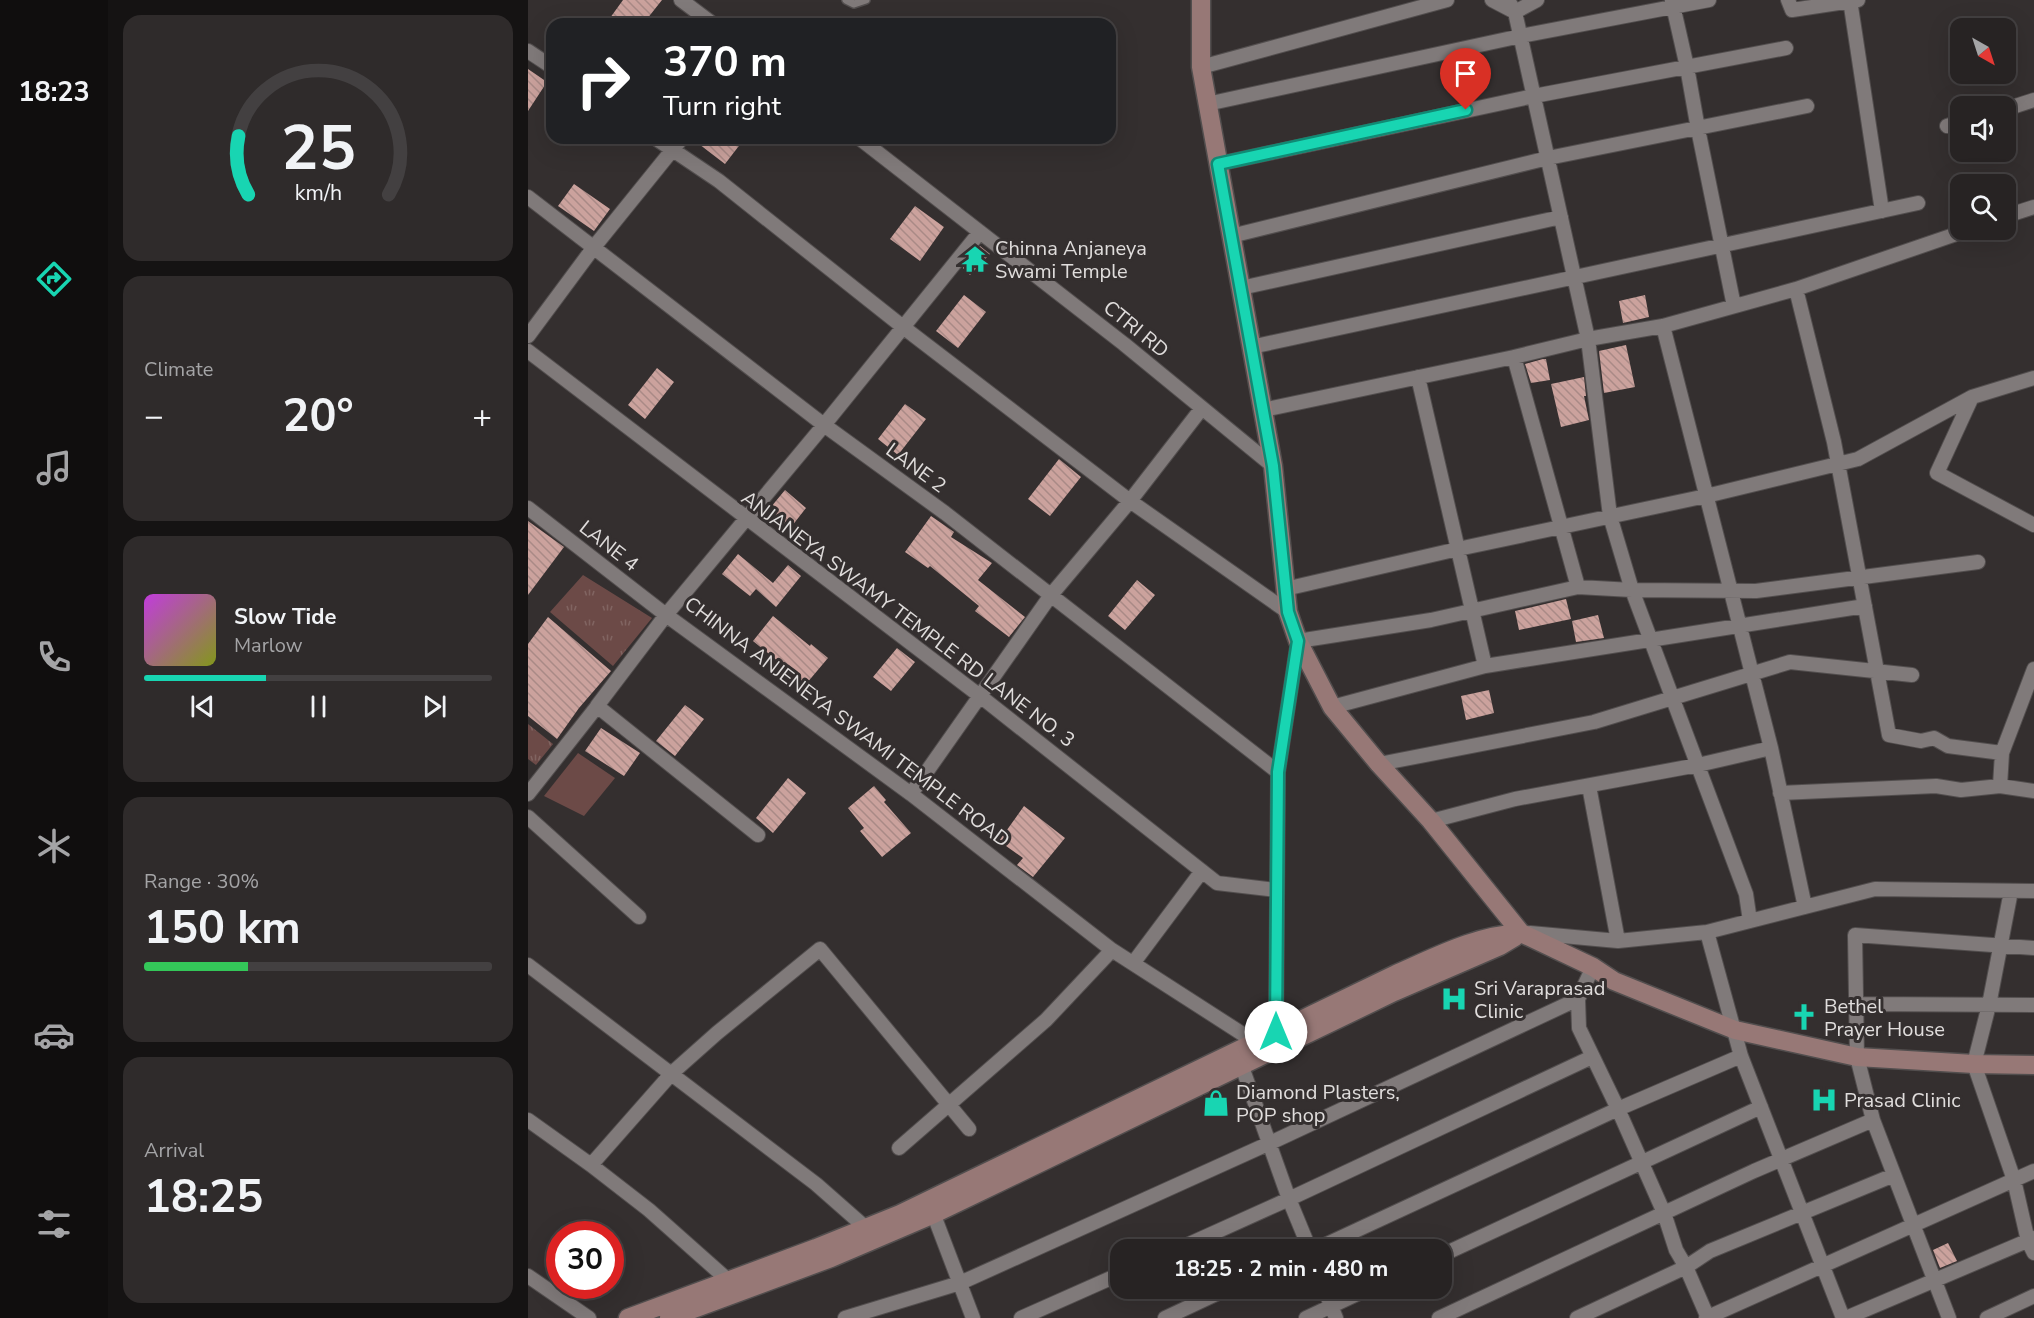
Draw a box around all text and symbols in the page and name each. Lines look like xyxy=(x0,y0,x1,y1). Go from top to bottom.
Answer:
north arrow xyxy=(1950,18,2016,84)
map controls xyxy=(1950,18,2016,240)
text: 370 m xyxy=(663,34,787,91)
icon: right xyxy=(564,42,642,120)
pin xyxy=(1440,48,1491,110)
icon: arrive xyxy=(1449,57,1482,90)
text: 18:23 xyxy=(18,74,90,111)
text: Turn right xyxy=(663,88,781,125)
button: sound xyxy=(1950,96,2016,162)
text: 25 xyxy=(281,106,355,191)
button: search xyxy=(1950,174,2016,240)
text: km/h xyxy=(294,178,342,208)
place label: Chinna Anjaneya Swami Temple xyxy=(995,235,1147,285)
temple icon: Chinna Anjaneya Swami Temple xyxy=(960,244,990,274)
icon: directions xyxy=(33,258,75,300)
street label: CTRI RD xyxy=(1098,294,1174,364)
text: Climate xyxy=(144,356,213,383)
text: 20° xyxy=(282,386,354,447)
text: − xyxy=(144,394,164,439)
text: + xyxy=(472,394,492,439)
street label: LANE 2 xyxy=(880,437,952,499)
icon: music xyxy=(33,447,75,489)
street label: ANJANEYA SWAMY TEMPLE RD LANE NO. 3 xyxy=(736,485,1080,753)
street label: LANE 4 xyxy=(574,514,644,578)
street label: CHINNA ANJENEYA SWAMI TEMPLE ROAD xyxy=(679,591,1015,853)
text: Slow Tide xyxy=(234,602,336,632)
text: Marlow xyxy=(234,632,302,659)
icon: phone xyxy=(33,636,75,678)
icon: previous xyxy=(186,690,219,723)
icon: pause xyxy=(302,690,335,723)
icon: next xyxy=(418,690,451,723)
icon: climate xyxy=(33,825,75,867)
text: Range · 30% xyxy=(144,868,259,895)
text: 150 km xyxy=(144,898,301,959)
place label: Sri Varaprasad Clinic xyxy=(1474,975,1605,1025)
hospital icon: Sri Varaprasad Clinic xyxy=(1439,984,1469,1014)
place label: Bethel Prayer House xyxy=(1824,993,1945,1043)
position arrow xyxy=(1244,1000,1308,1064)
church icon: Bethel Prayer House xyxy=(1789,1002,1819,1032)
icon: car xyxy=(33,1014,75,1056)
place label: Diamond Plasters, POP shop xyxy=(1236,1079,1400,1129)
hospital icon: Prasad Clinic xyxy=(1809,1085,1839,1115)
place label: Prasad Clinic xyxy=(1844,1087,1960,1114)
shop icon: Diamond Plasters, POP shop xyxy=(1201,1088,1231,1118)
text: Arrival xyxy=(144,1137,204,1164)
text: 18:25 xyxy=(144,1167,263,1228)
icon: filters xyxy=(33,1203,75,1245)
speed limit sign: 30 xyxy=(546,1221,624,1299)
text: 18:25 · 2 min · 480 m xyxy=(1174,1254,1388,1284)

